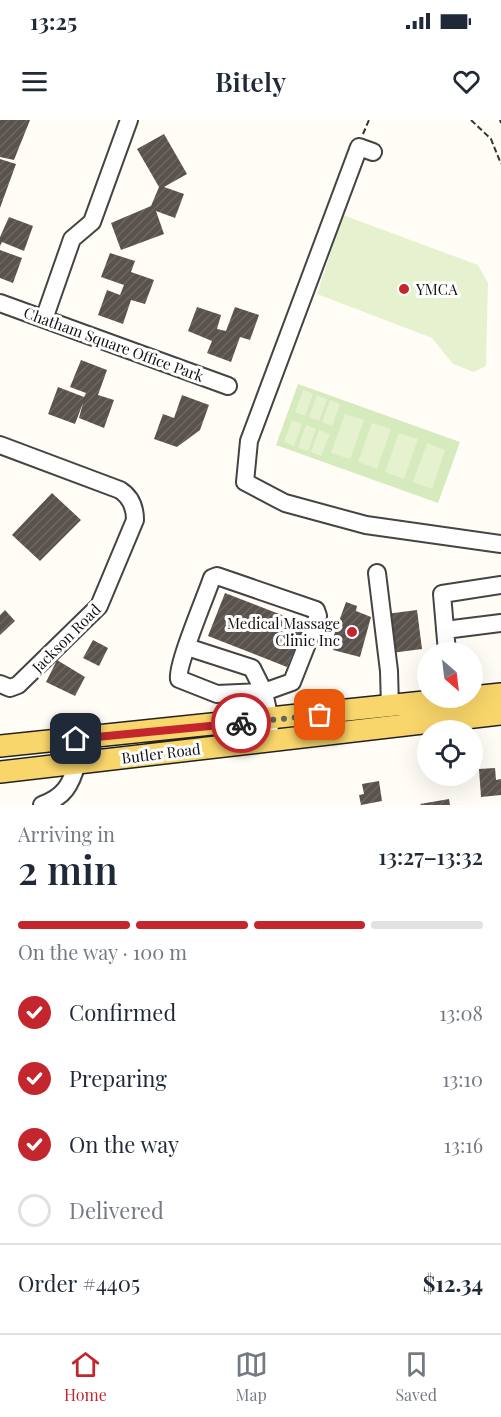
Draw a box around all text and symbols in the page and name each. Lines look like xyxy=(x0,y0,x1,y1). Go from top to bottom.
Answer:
text: 13:25 xyxy=(30,6,77,36)
text: Bitely xyxy=(215,63,286,99)
icon: menu xyxy=(18,65,51,98)
icon: heart xyxy=(450,65,483,98)
place label: YMCA xyxy=(415,279,458,299)
marker: YMCA xyxy=(397,282,411,296)
street label: Chatham Square Office Park xyxy=(21,302,207,386)
street label: Jackson Road xyxy=(27,599,105,677)
place label: Medical Massage Clinic Inc xyxy=(227,613,340,650)
marker: Medical Massage Clinic Inc xyxy=(345,625,359,639)
north arrow xyxy=(417,642,483,708)
map controls xyxy=(417,642,483,786)
pin xyxy=(294,689,345,740)
courier xyxy=(211,693,271,753)
icon: bag xyxy=(303,698,336,731)
icon: bike xyxy=(225,707,258,740)
pin xyxy=(50,713,101,764)
button: locate xyxy=(417,720,483,786)
icon: home xyxy=(59,722,92,755)
street label: Butler Road xyxy=(120,738,202,768)
text: Arriving in xyxy=(18,820,115,847)
text: 13:27–13:32 xyxy=(378,841,483,871)
text: 2 min xyxy=(18,843,118,895)
text: On the way · 100 m xyxy=(18,938,187,965)
icon: check xyxy=(18,996,51,1029)
text: Confirmed xyxy=(69,997,176,1027)
text: 13:08 xyxy=(439,999,483,1026)
icon: check xyxy=(18,1062,51,1095)
text: Preparing xyxy=(69,1063,167,1093)
text: 13:10 xyxy=(442,1065,483,1092)
icon: check xyxy=(18,1128,51,1161)
text: On the way xyxy=(69,1129,179,1159)
text: 13:16 xyxy=(444,1131,483,1158)
text: Delivered xyxy=(69,1195,164,1225)
text: Order #4405 xyxy=(18,1268,140,1298)
text: $12.34 xyxy=(423,1268,483,1298)
tab: Home xyxy=(64,1348,107,1405)
tab: Map xyxy=(235,1348,268,1405)
tab: Saved xyxy=(395,1348,437,1405)

